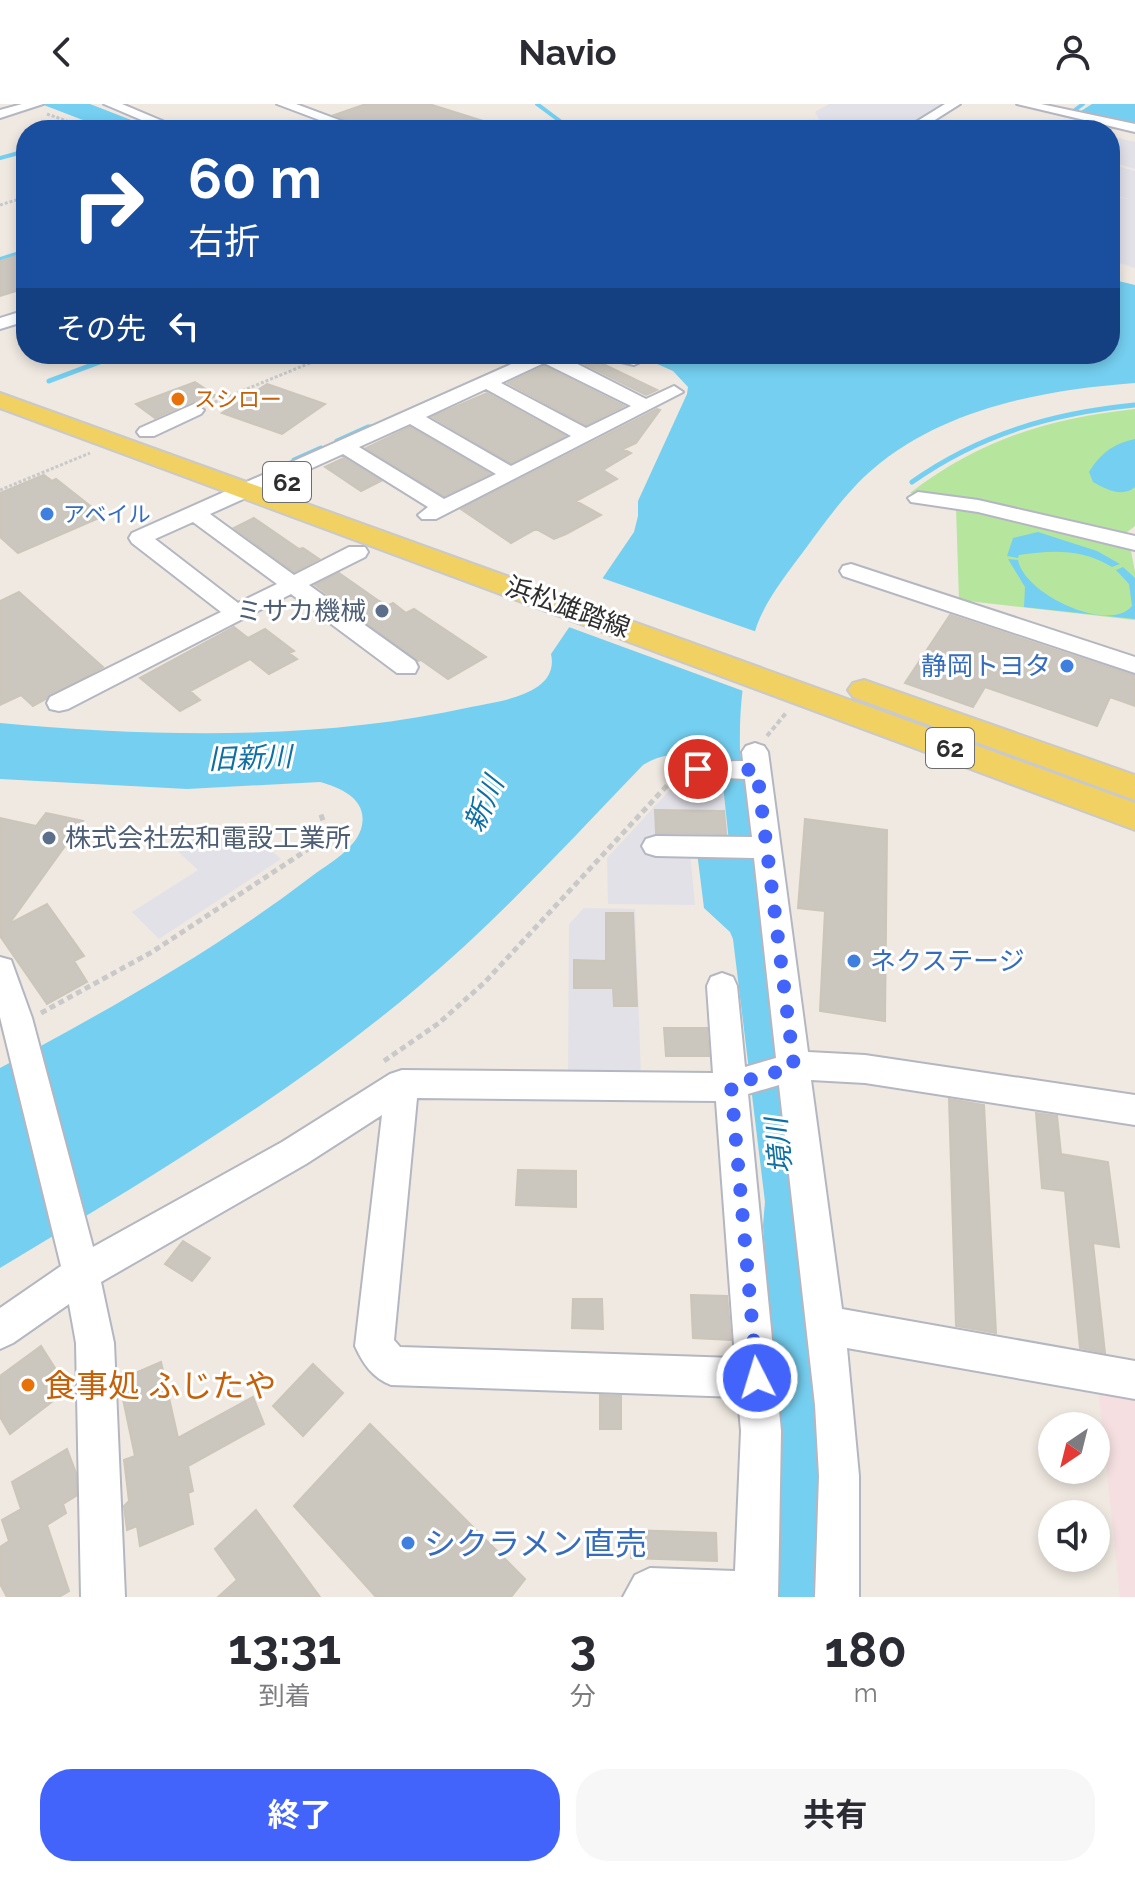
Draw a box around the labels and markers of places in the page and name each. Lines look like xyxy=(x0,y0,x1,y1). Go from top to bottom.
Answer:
place label: スシロー xyxy=(194,386,282,412)
marker: スシロー xyxy=(169,390,187,408)
place label: アベイル xyxy=(63,501,151,527)
marker: アベイル xyxy=(38,505,56,523)
place label: ミサカ機械 xyxy=(236,596,366,626)
marker: ミサカ機械 xyxy=(373,602,391,620)
place label: 静岡トヨタ xyxy=(921,651,1051,681)
marker: 静岡トヨタ xyxy=(1058,657,1076,675)
pin xyxy=(664,735,732,803)
place label: 株式会社宏和電設工業所 xyxy=(65,823,351,853)
marker: 株式会社宏和電設工業所 xyxy=(40,829,58,847)
place label: ネクステージ xyxy=(870,946,1025,976)
marker: ネクステージ xyxy=(845,952,863,970)
place label: 食事処 ふじたや xyxy=(44,1367,276,1404)
marker: 食事処 ふじたや xyxy=(19,1376,37,1394)
place label: シクラメン直売 xyxy=(424,1525,647,1562)
marker: シクラメン直売 xyxy=(399,1534,417,1552)

